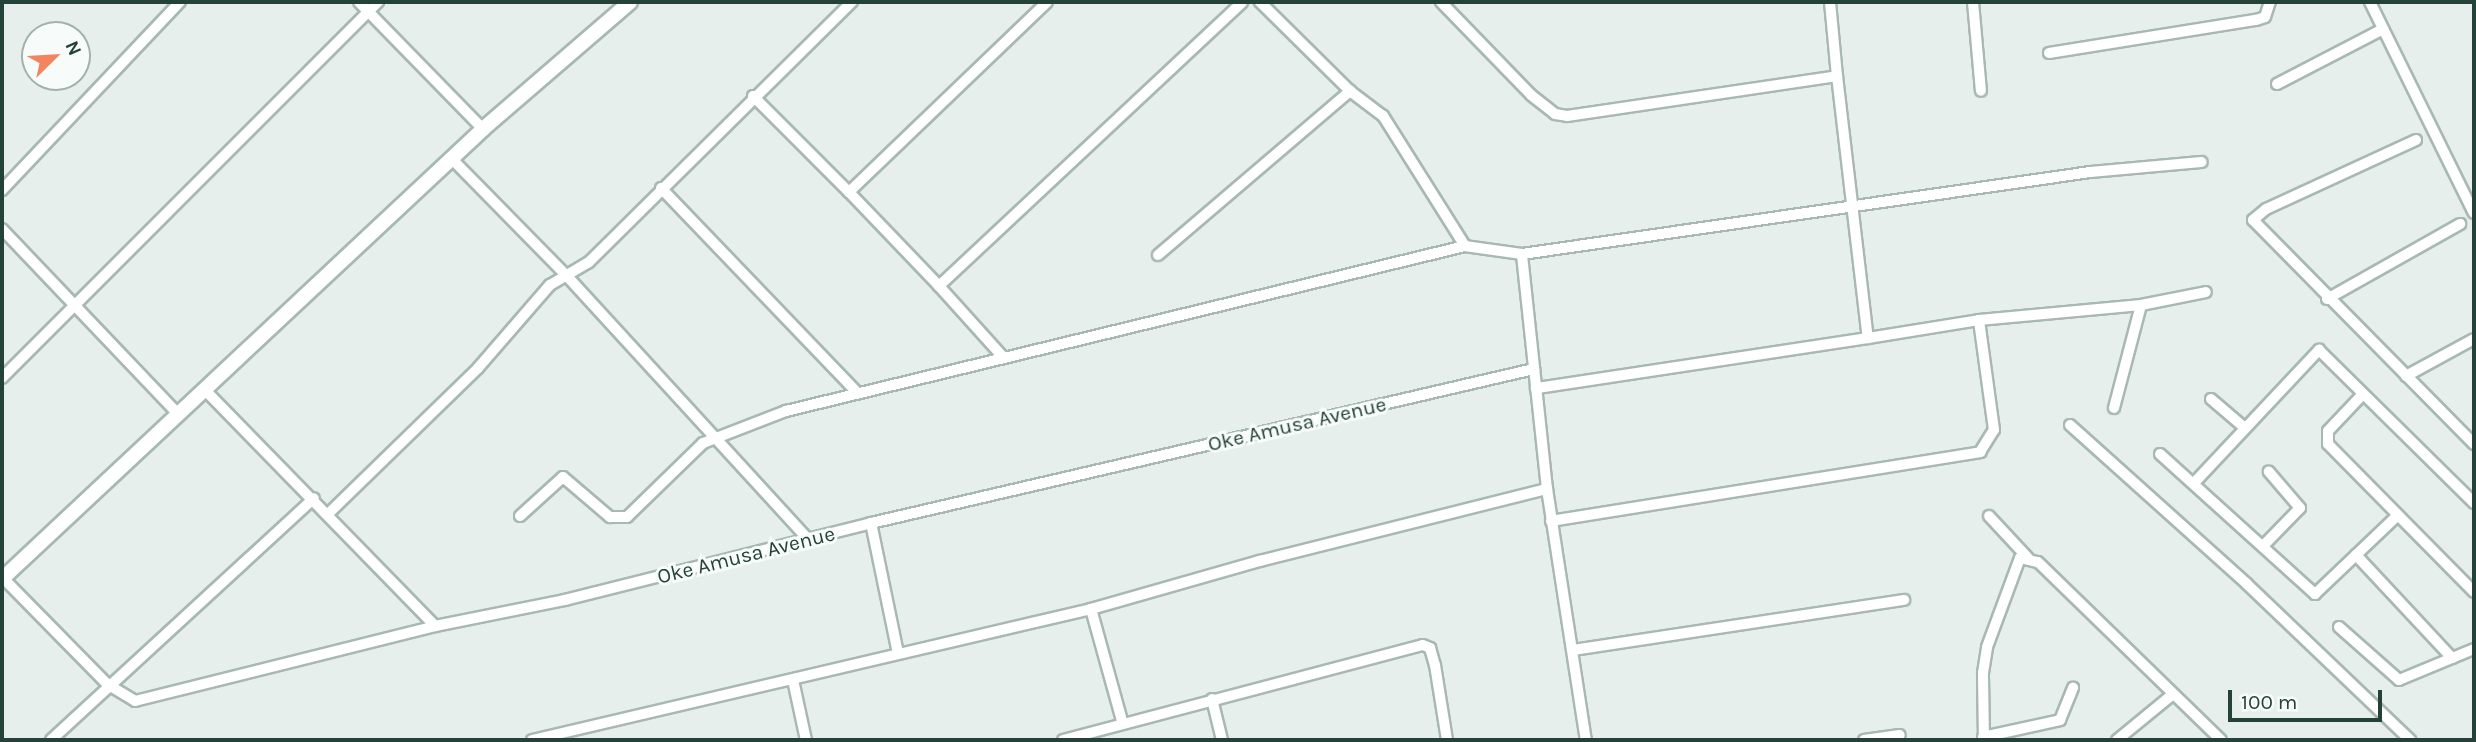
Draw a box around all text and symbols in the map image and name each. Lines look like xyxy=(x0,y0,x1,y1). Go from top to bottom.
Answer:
north arrow xyxy=(21,21,91,91)
text: N xyxy=(61,38,86,59)
street label: Oke Amusa Avenue xyxy=(1205,391,1389,457)
street label: Oke Amusa Avenue xyxy=(655,521,837,589)
scale bar xyxy=(2231,676,2385,720)
text: 100 m xyxy=(2241,690,2298,714)

